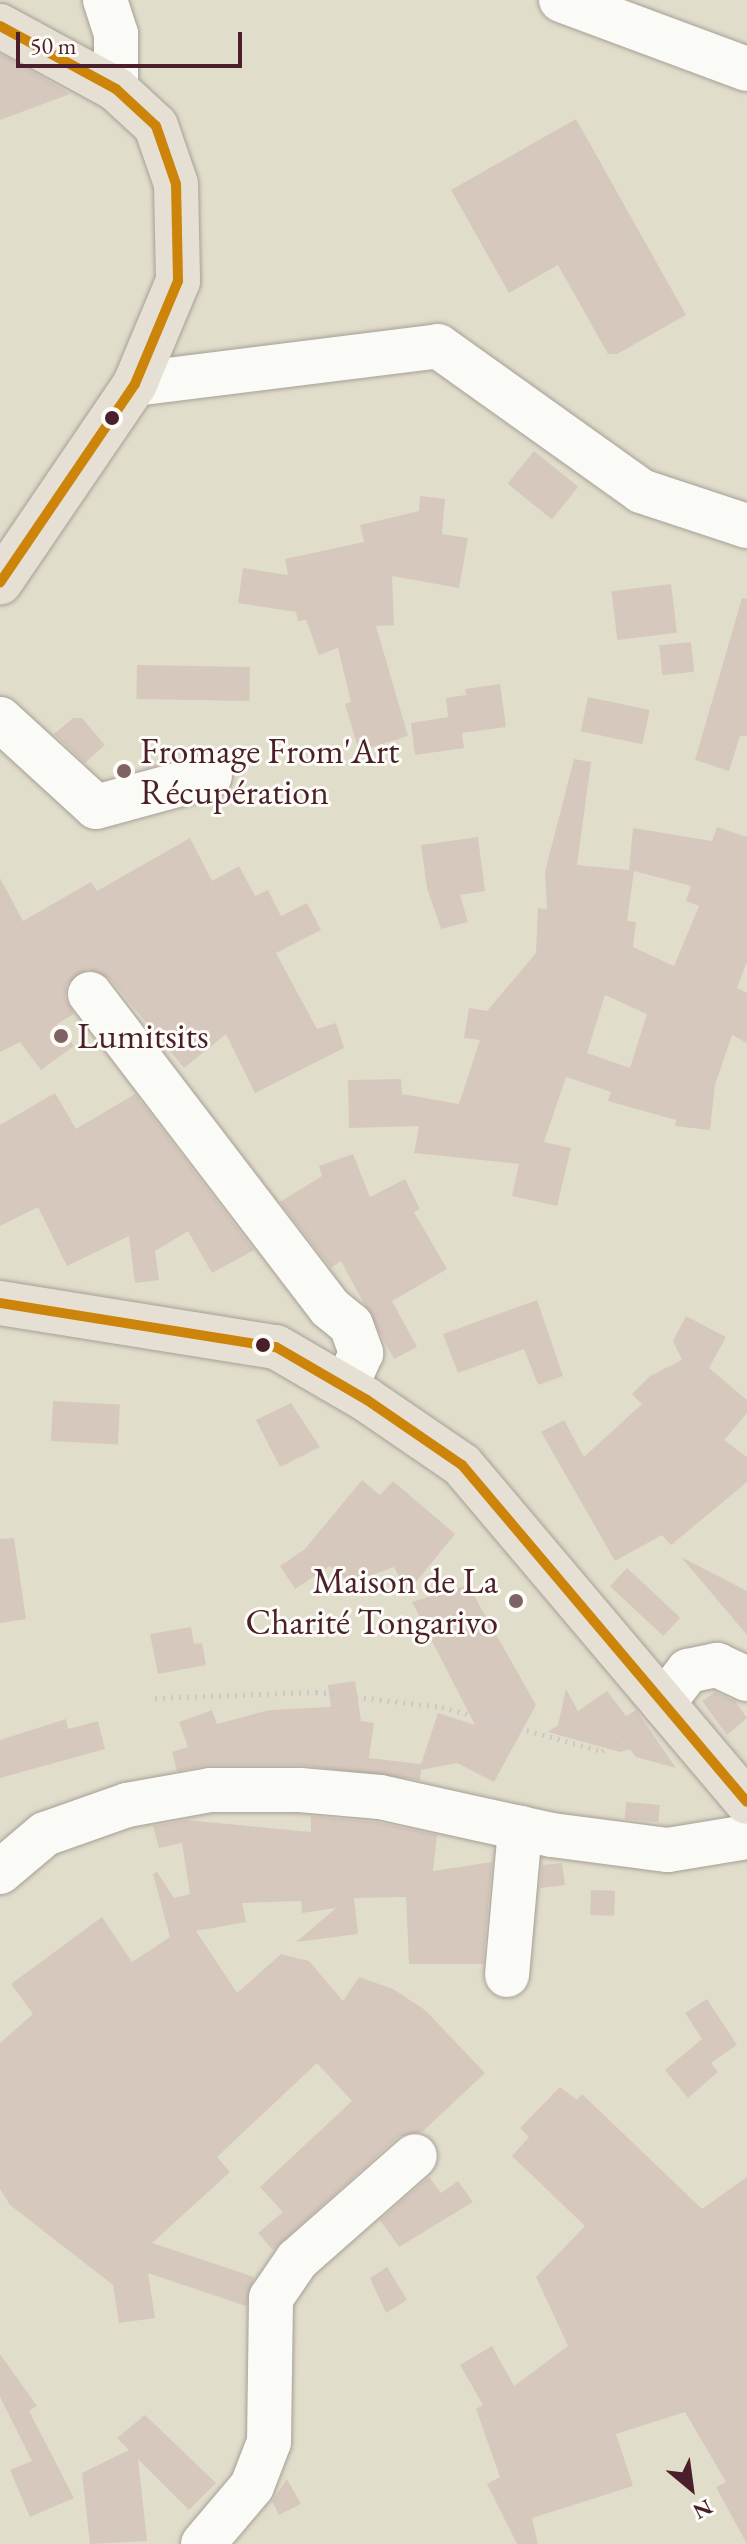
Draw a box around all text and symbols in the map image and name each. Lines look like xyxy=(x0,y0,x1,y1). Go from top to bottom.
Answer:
scale bar xyxy=(20,16,246,66)
text: 50 m xyxy=(30,30,77,61)
unlabelled marker xyxy=(104,410,120,426)
place label: Fromage From'Art Récupération xyxy=(140,728,399,813)
marker: Fromage From'Art Récupération xyxy=(115,762,133,780)
place label: Lumitsits xyxy=(77,1014,209,1058)
marker: Lumitsits xyxy=(52,1027,70,1045)
unlabelled marker xyxy=(255,1337,271,1353)
place label: Maison de La Charité Tongarivo xyxy=(245,1558,498,1643)
marker: Maison de La Charité Tongarivo xyxy=(505,1590,527,1612)
north arrow xyxy=(651,2448,731,2528)
text: N xyxy=(688,2492,718,2526)

